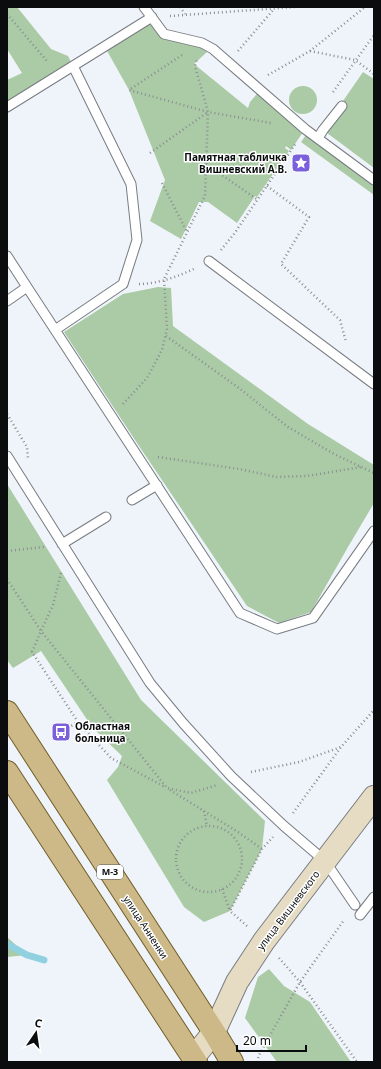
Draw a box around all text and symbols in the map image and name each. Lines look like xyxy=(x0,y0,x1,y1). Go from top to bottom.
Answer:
place label: Памятная табличка Вишневский А.В. xyxy=(184,150,287,176)
place icon: Памятная табличка Вишневский А.В. xyxy=(290,152,312,174)
place label: Областная больница xyxy=(75,719,130,745)
bus stop icon: Областная больница xyxy=(50,721,72,743)
road number: М-3 xyxy=(97,865,123,879)
street label: улица Вишневского xyxy=(253,867,323,953)
street label: улица Анненки xyxy=(120,893,172,961)
north arrow xyxy=(16,1013,56,1053)
text: С xyxy=(33,1015,44,1031)
scale bar xyxy=(237,1027,306,1053)
text: 20 m xyxy=(243,1032,271,1049)

